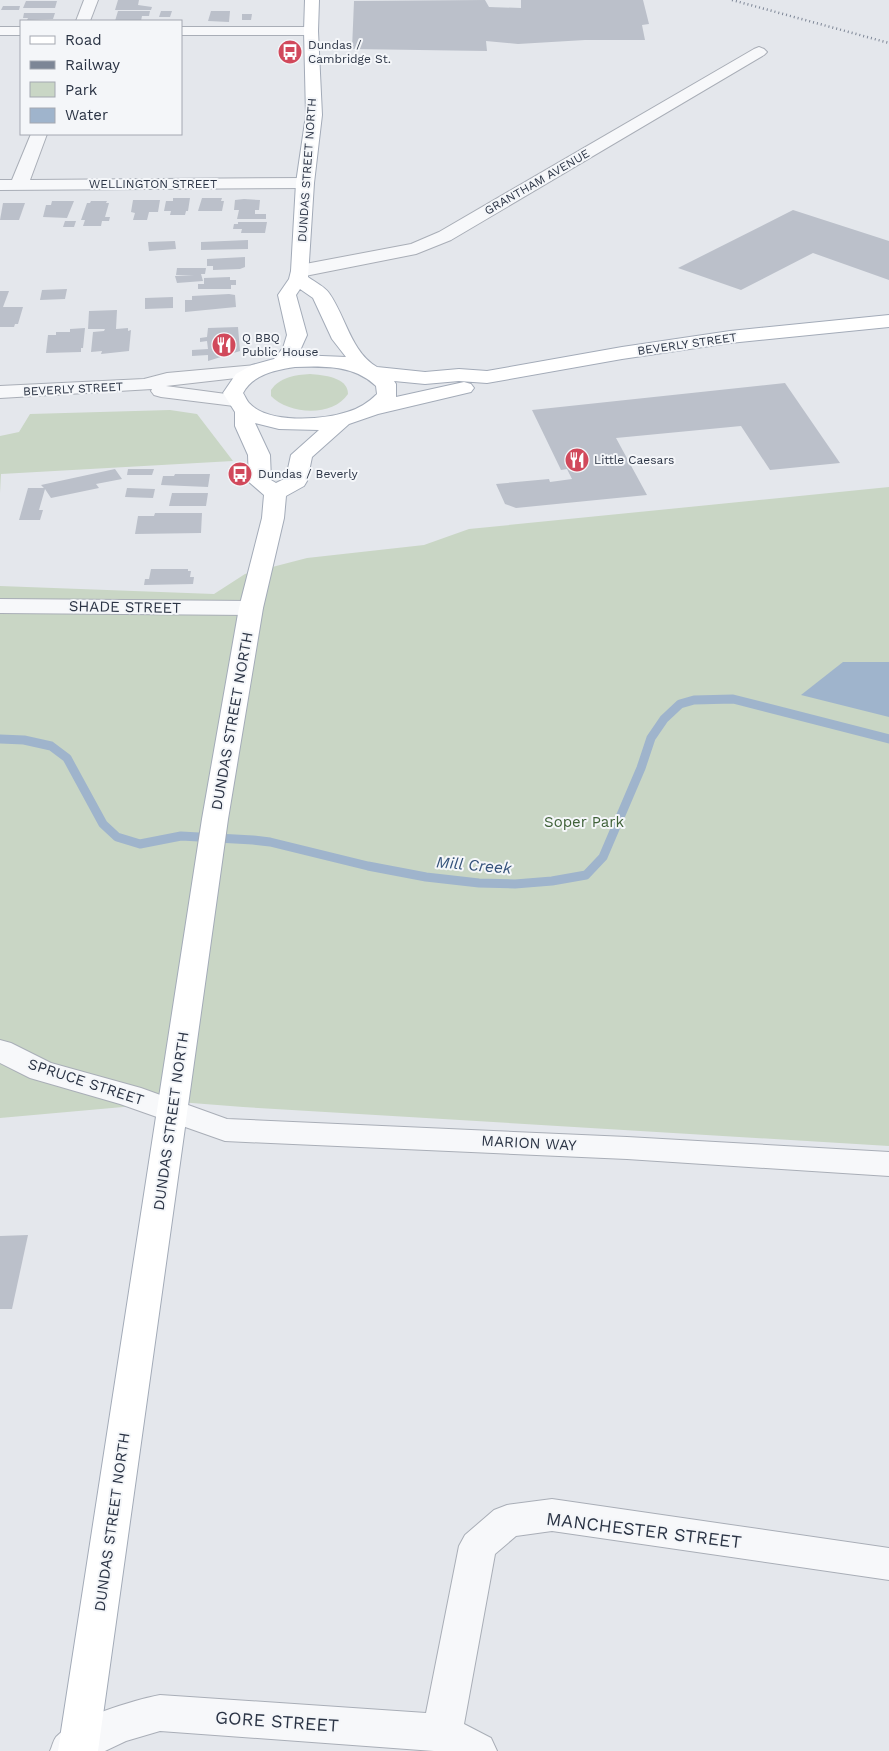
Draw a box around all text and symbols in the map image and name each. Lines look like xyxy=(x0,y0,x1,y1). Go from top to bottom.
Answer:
legend xyxy=(20,20,182,135)
text: Road xyxy=(65,31,102,49)
place label: Dundas / Cambridge St. xyxy=(308,38,391,66)
bus stop icon: Dundas / Cambridge St. xyxy=(277,39,303,65)
text: Railway xyxy=(65,56,120,74)
text: Park xyxy=(65,81,98,99)
street label: DUNDAS STREET NORTH xyxy=(295,97,319,243)
text: Water xyxy=(65,106,108,124)
street label: GRANTHAM AVENUE xyxy=(482,146,592,218)
street label: WELLINGTON STREET xyxy=(89,177,217,191)
street label: BEVERLY STREET xyxy=(636,330,738,358)
place label: Q BBQ Public House xyxy=(242,331,319,359)
restaurant icon: Q BBQ Public House xyxy=(211,332,237,358)
street label: BEVERLY STREET xyxy=(23,379,123,399)
restaurant icon: Little Caesars xyxy=(564,447,590,473)
place label: Little Caesars xyxy=(594,453,674,467)
bus stop icon: Dundas / Beverly xyxy=(227,461,253,487)
place label: Dundas / Beverly xyxy=(258,467,359,481)
street label: SHADE STREET xyxy=(69,597,181,617)
street label: DUNDAS STREET NORTH xyxy=(207,631,257,811)
park label: Soper Park xyxy=(544,813,624,831)
water label: Mill Creek xyxy=(435,852,514,878)
street label: DUNDAS STREET NORTH xyxy=(150,1030,192,1212)
street label: SPRUCE STREET xyxy=(26,1055,146,1109)
street label: MARION WAY xyxy=(481,1132,578,1155)
street label: DUNDAS STREET NORTH xyxy=(91,1431,133,1613)
street label: MANCHESTER STREET xyxy=(545,1508,743,1552)
street label: GORE STREET xyxy=(215,1706,340,1736)

